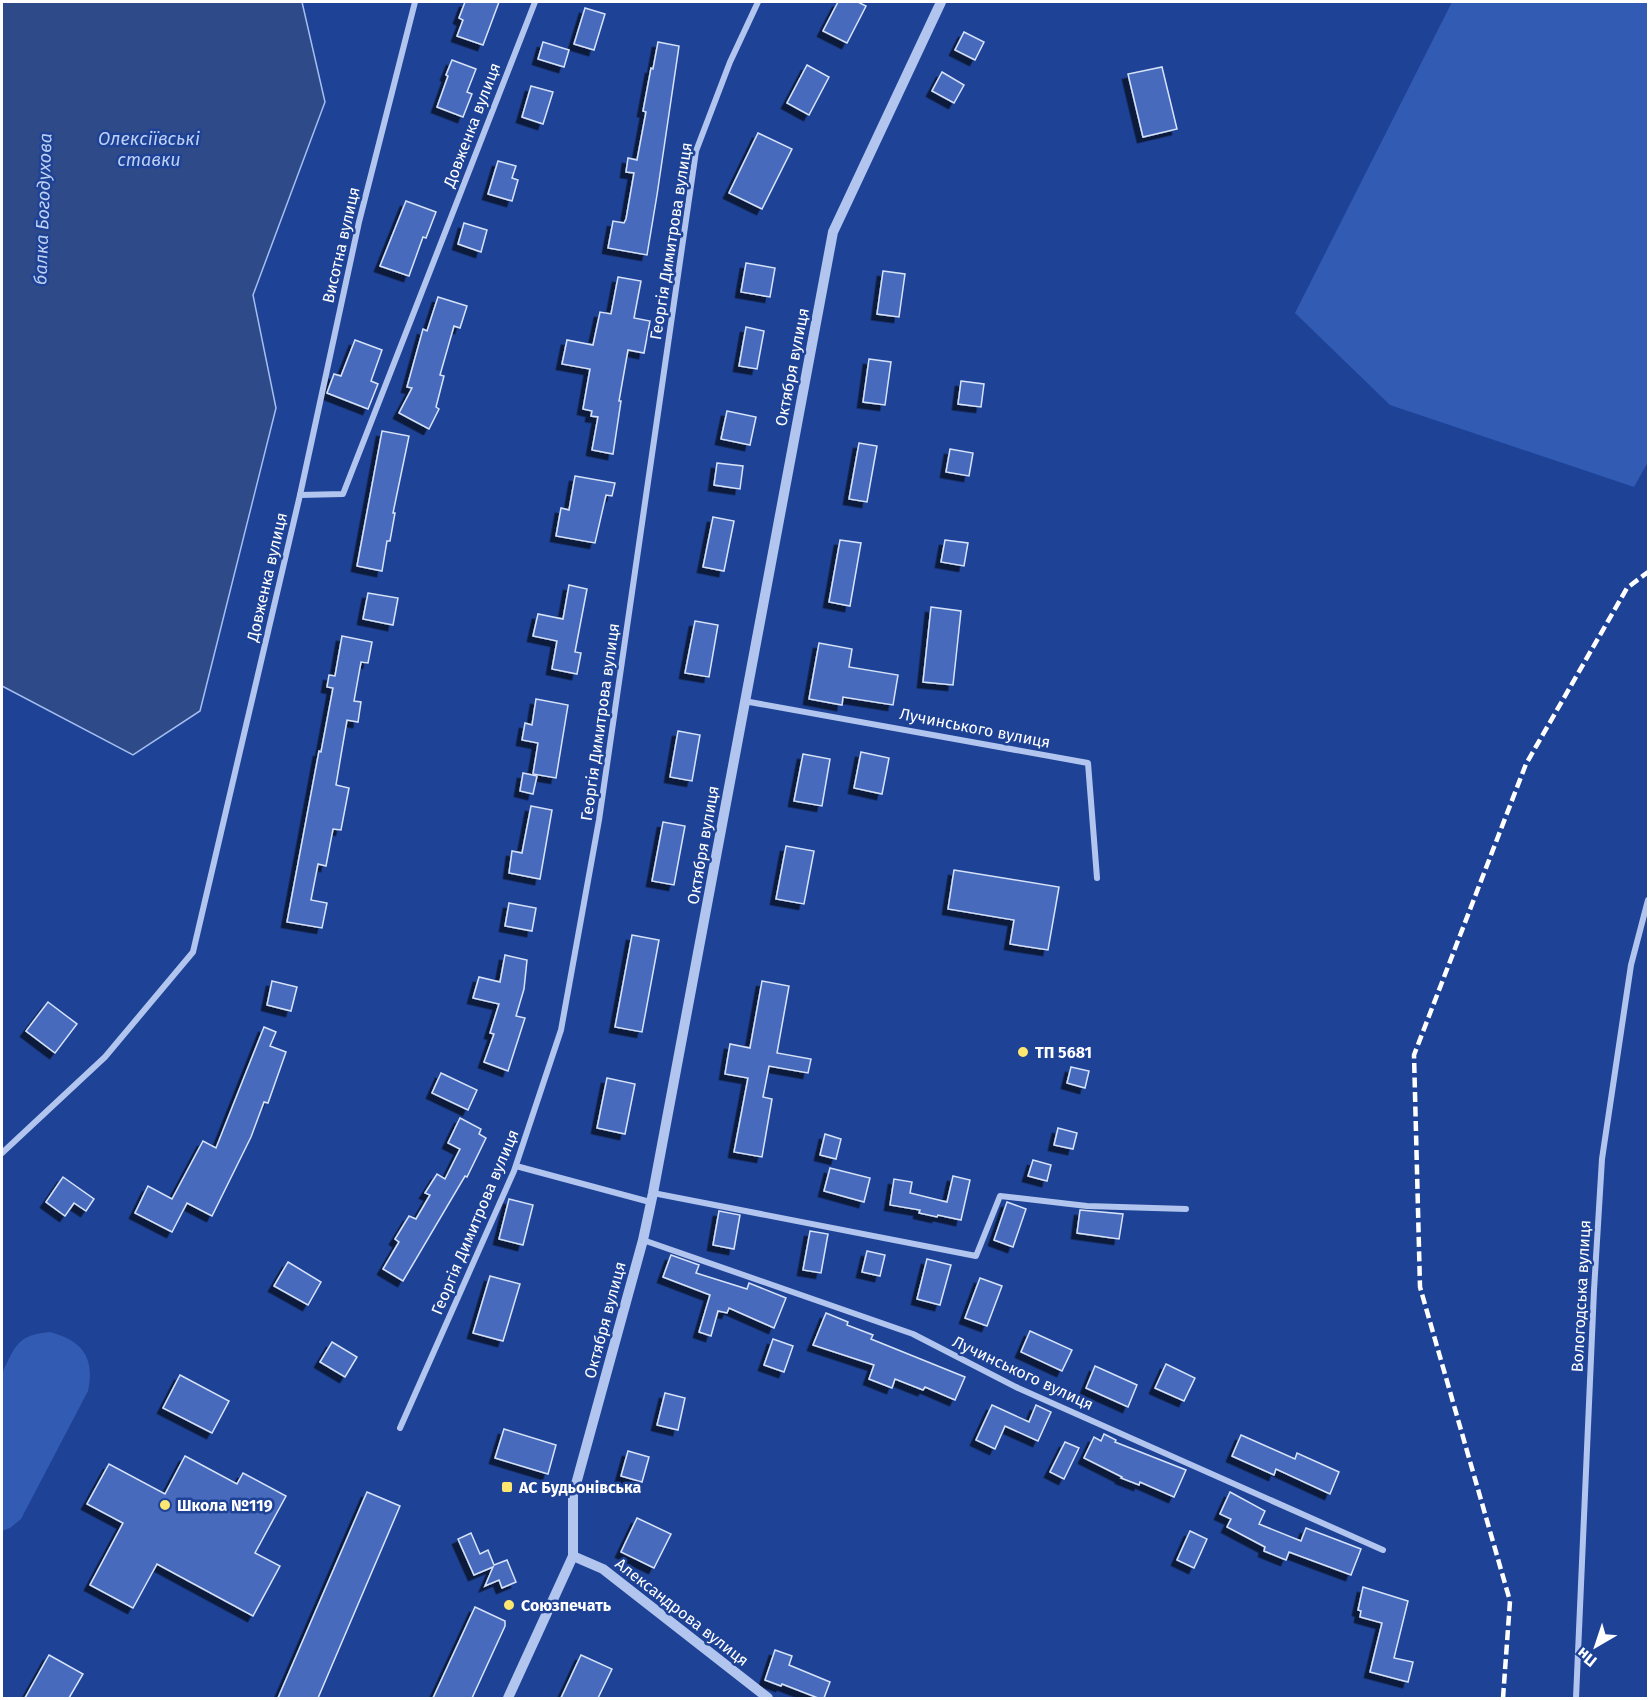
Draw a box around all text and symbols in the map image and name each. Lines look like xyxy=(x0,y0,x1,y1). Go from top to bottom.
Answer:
street label: Довженка вулиця xyxy=(439,60,505,191)
water label: Олексіївські ставки xyxy=(98,128,200,171)
water label: балка Богодухова xyxy=(29,133,57,285)
street label: Георгія Димитрова вулиця xyxy=(646,141,696,341)
street label: Висотна вулиця xyxy=(318,185,364,305)
street label: Октября вулиця xyxy=(771,306,813,428)
street label: Довженка вулиця xyxy=(243,511,291,644)
street label: Георгія Димитрова вулиця xyxy=(577,622,623,822)
street label: Лучинського вулиця xyxy=(898,704,1052,752)
street label: Октября вулиця xyxy=(683,784,723,906)
place label: ТП 5681 xyxy=(1035,1043,1092,1062)
marker: ТП 5681 xyxy=(1016,1045,1030,1059)
street label: Георгія Димитрова вулиця xyxy=(427,1126,523,1318)
street label: Вологодська вулиця xyxy=(1568,1219,1594,1373)
street label: Октября вулиця xyxy=(580,1259,630,1381)
street label: Лучинського вулиця xyxy=(950,1332,1096,1414)
place label: АС Будьонівська xyxy=(518,1478,641,1497)
marker: АС Будьонівська xyxy=(500,1480,514,1494)
place label: Школа №119 xyxy=(177,1496,273,1515)
marker: Школа №119 xyxy=(158,1498,172,1512)
street label: Александрова вулиця xyxy=(612,1554,752,1670)
place label: Союзпечать xyxy=(521,1596,612,1615)
marker: Союзпечать xyxy=(502,1598,516,1612)
north arrow xyxy=(1566,1616,1626,1676)
text: Пн xyxy=(1573,1644,1601,1671)

